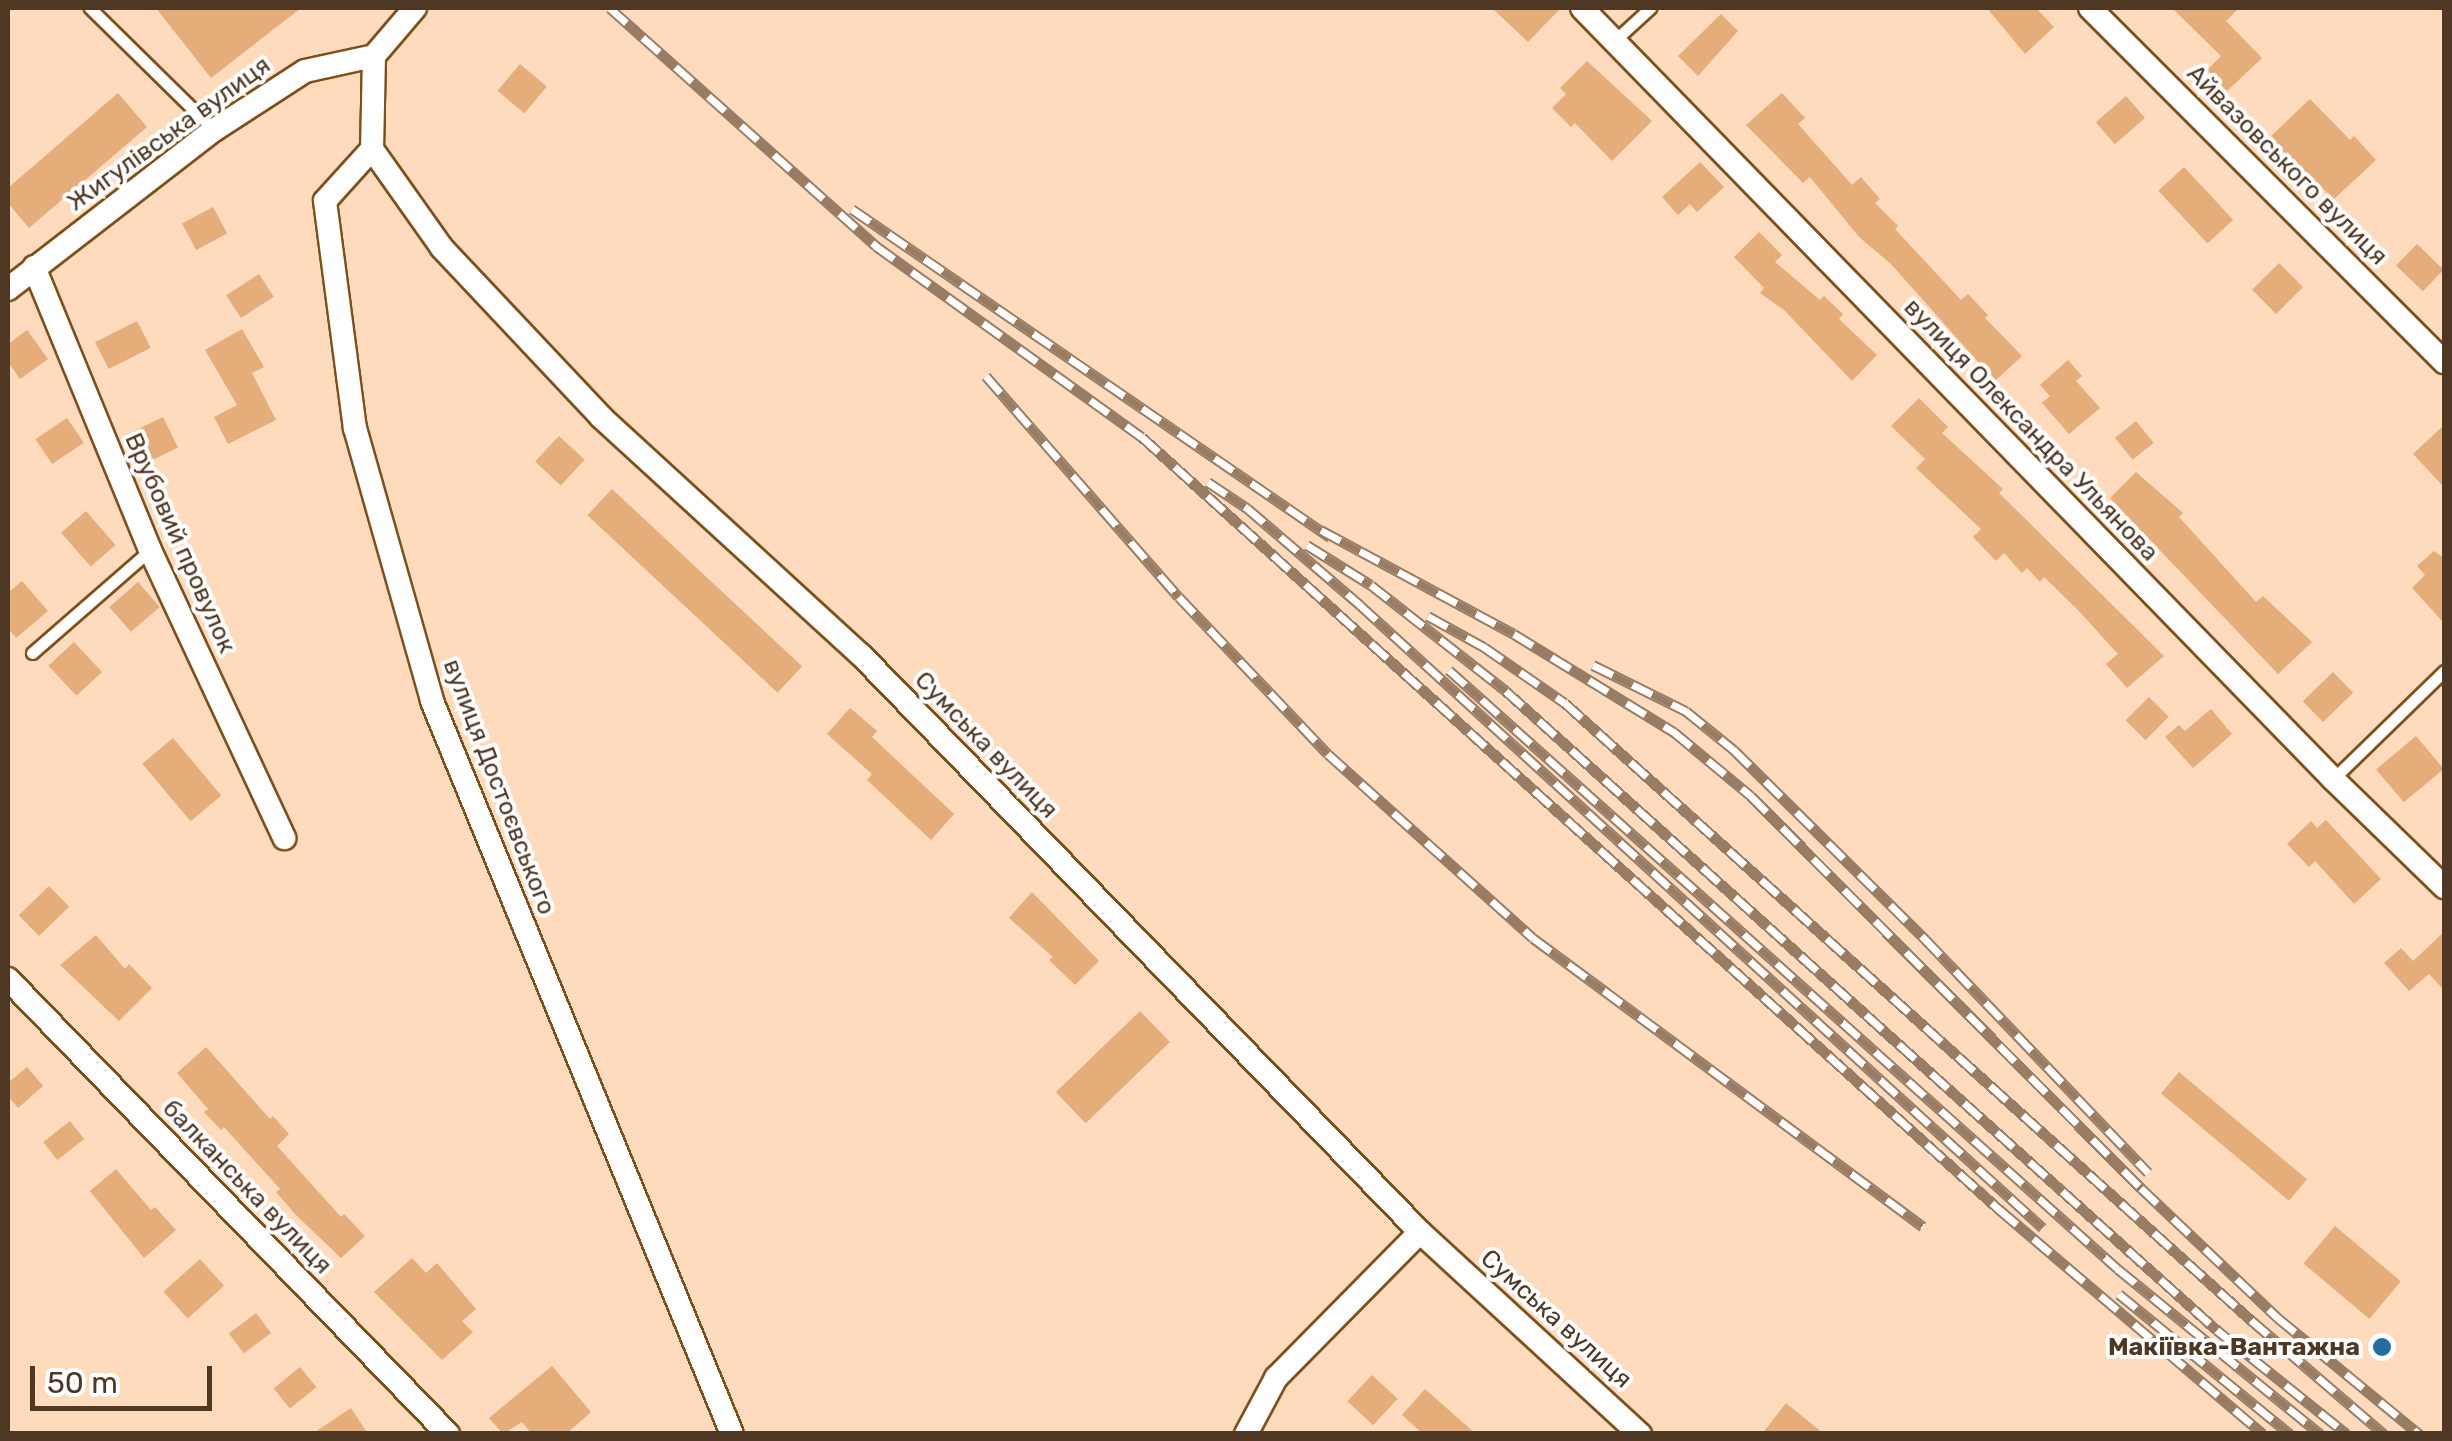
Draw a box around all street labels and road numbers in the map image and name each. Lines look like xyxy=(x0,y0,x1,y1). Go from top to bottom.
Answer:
street label: Жигулівська вулиця xyxy=(62,50,276,218)
street label: Айвазовського вулиця xyxy=(2181,59,2393,271)
street label: вулиця Олександра Ульянова xyxy=(1898,293,2164,567)
street label: Врубовий провулок xyxy=(118,428,242,658)
street label: вулиця Достоєвського xyxy=(436,655,562,919)
street label: Сумська вулиця xyxy=(908,665,1064,825)
street label: балканська вулиця xyxy=(156,1094,338,1280)
street label: Сумська вулиця xyxy=(1474,1243,1638,1395)

